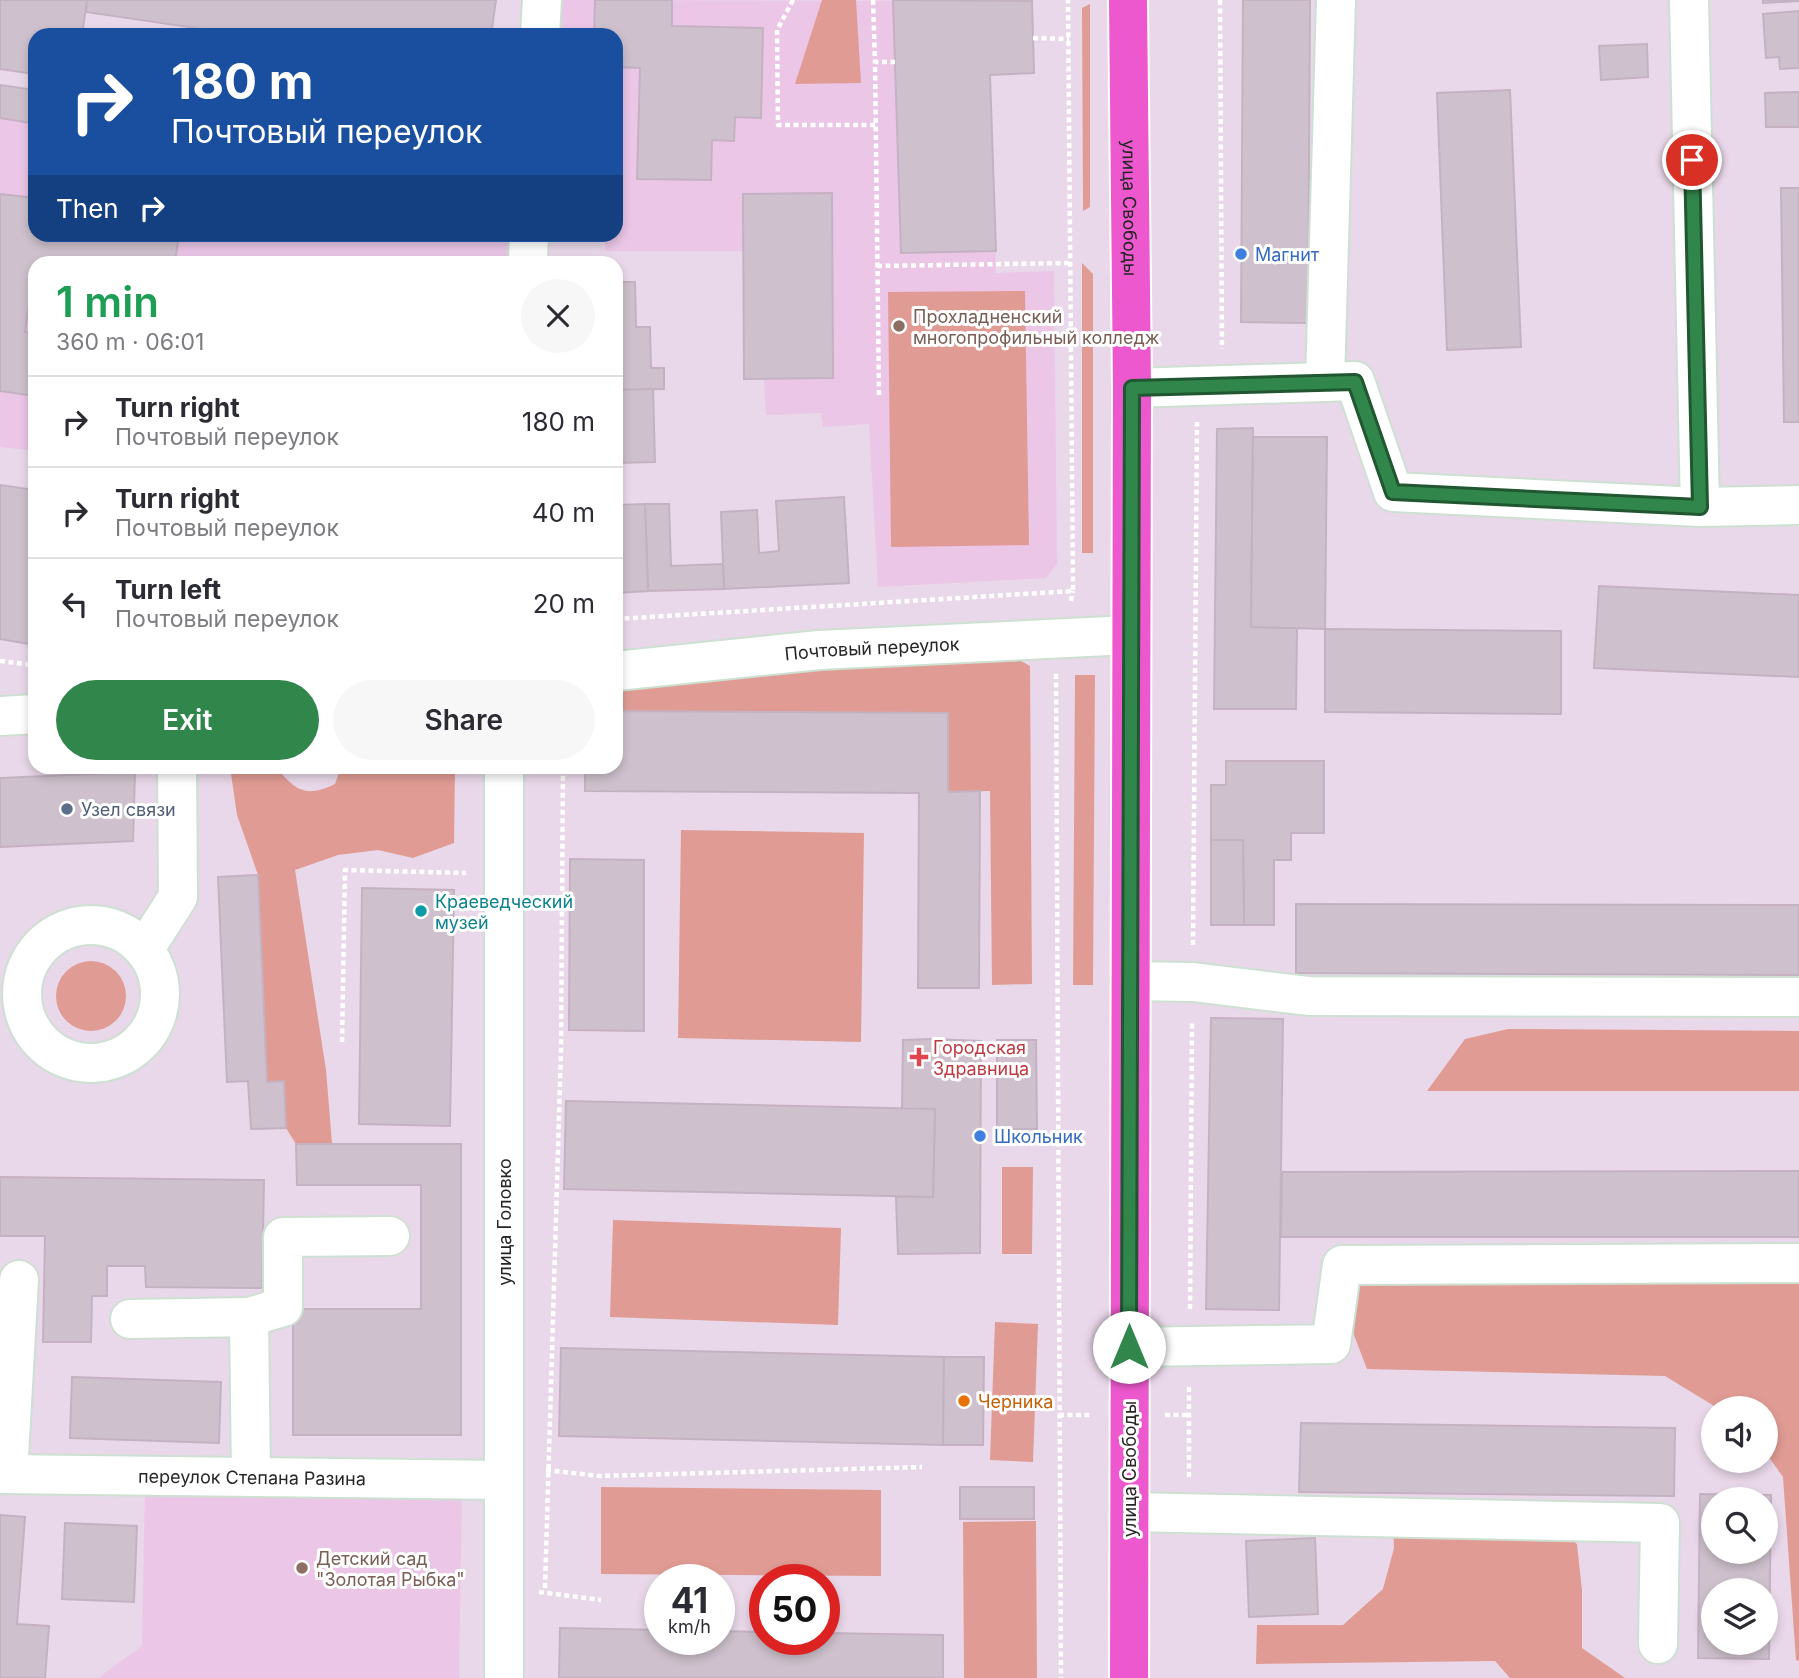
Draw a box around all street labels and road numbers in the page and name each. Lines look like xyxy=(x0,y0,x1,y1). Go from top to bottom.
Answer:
street label: улица Свободы xyxy=(1119,140,1141,276)
street label: Почтовый переулок xyxy=(783,633,960,664)
street label: улица Головко xyxy=(494,1158,515,1286)
street label: улица Свободы xyxy=(1119,1401,1140,1537)
street label: переулок Степана Разина xyxy=(138,1465,366,1489)

